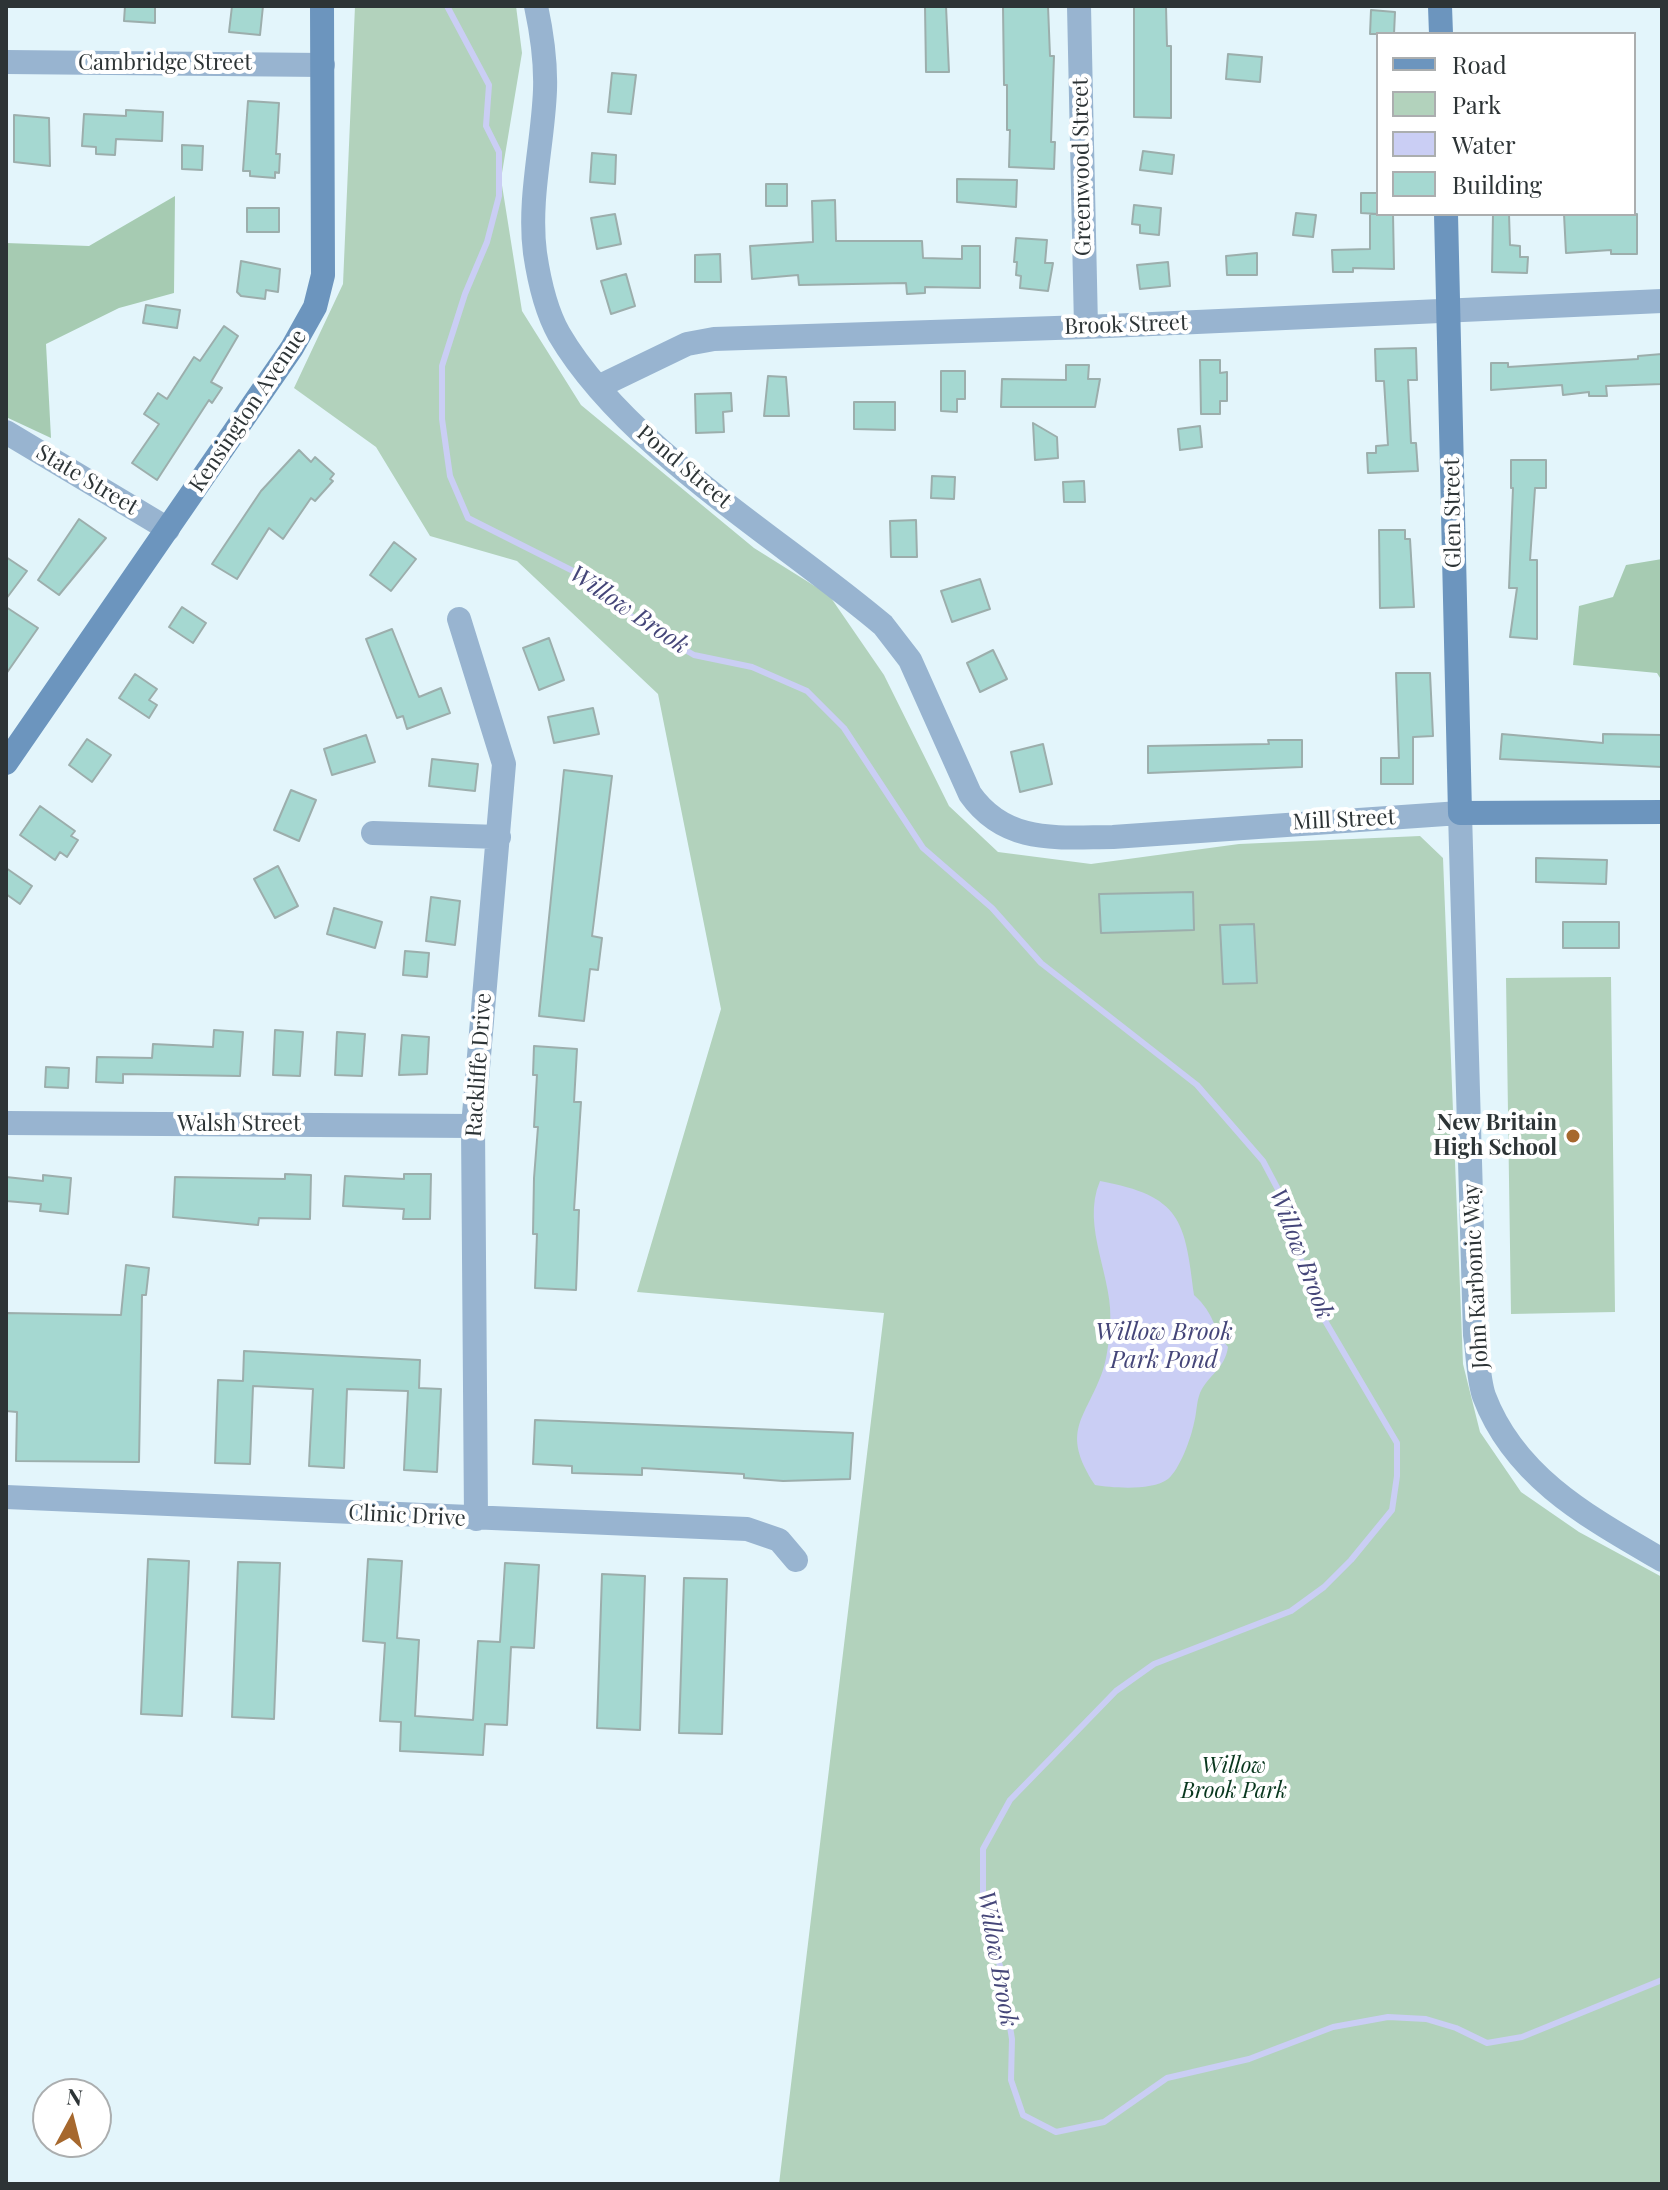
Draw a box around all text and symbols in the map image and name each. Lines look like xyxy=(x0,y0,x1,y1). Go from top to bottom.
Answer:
legend xyxy=(1376,32,1636,216)
text: Road xyxy=(1452,48,1507,80)
street label: Cambridge Street xyxy=(78,50,252,76)
street label: Greenwood Street xyxy=(1067,78,1097,256)
text: Park xyxy=(1452,88,1501,120)
text: Water xyxy=(1452,128,1516,160)
text: Building xyxy=(1452,168,1542,200)
street label: Brook Street xyxy=(1064,310,1188,340)
street label: Kensington Avenue xyxy=(184,325,312,497)
street label: Pond Street xyxy=(631,420,737,514)
street label: State Street xyxy=(31,439,143,521)
street label: Glen Street xyxy=(1439,458,1467,568)
water label: Willow Brook xyxy=(564,560,694,660)
street label: Mill Street xyxy=(1292,804,1396,836)
street label: Rackliffe Drive xyxy=(461,992,497,1138)
place label: New Britain High School xyxy=(1433,1110,1557,1162)
street label: Walsh Street xyxy=(177,1111,301,1137)
marker: New Britain High School xyxy=(1564,1127,1582,1145)
street label: John Karbonic Way xyxy=(1458,1183,1494,1369)
water label: Willow Brook xyxy=(1263,1185,1339,1323)
water label: Willow Brook Park Pond xyxy=(1095,1319,1233,1375)
street label: Clinic Drive xyxy=(348,1500,466,1532)
park label: Willow Brook Park xyxy=(1181,1753,1287,1804)
water label: Willow Brook xyxy=(971,1889,1023,2029)
north arrow xyxy=(32,2078,112,2158)
text: N xyxy=(65,2080,84,2112)

